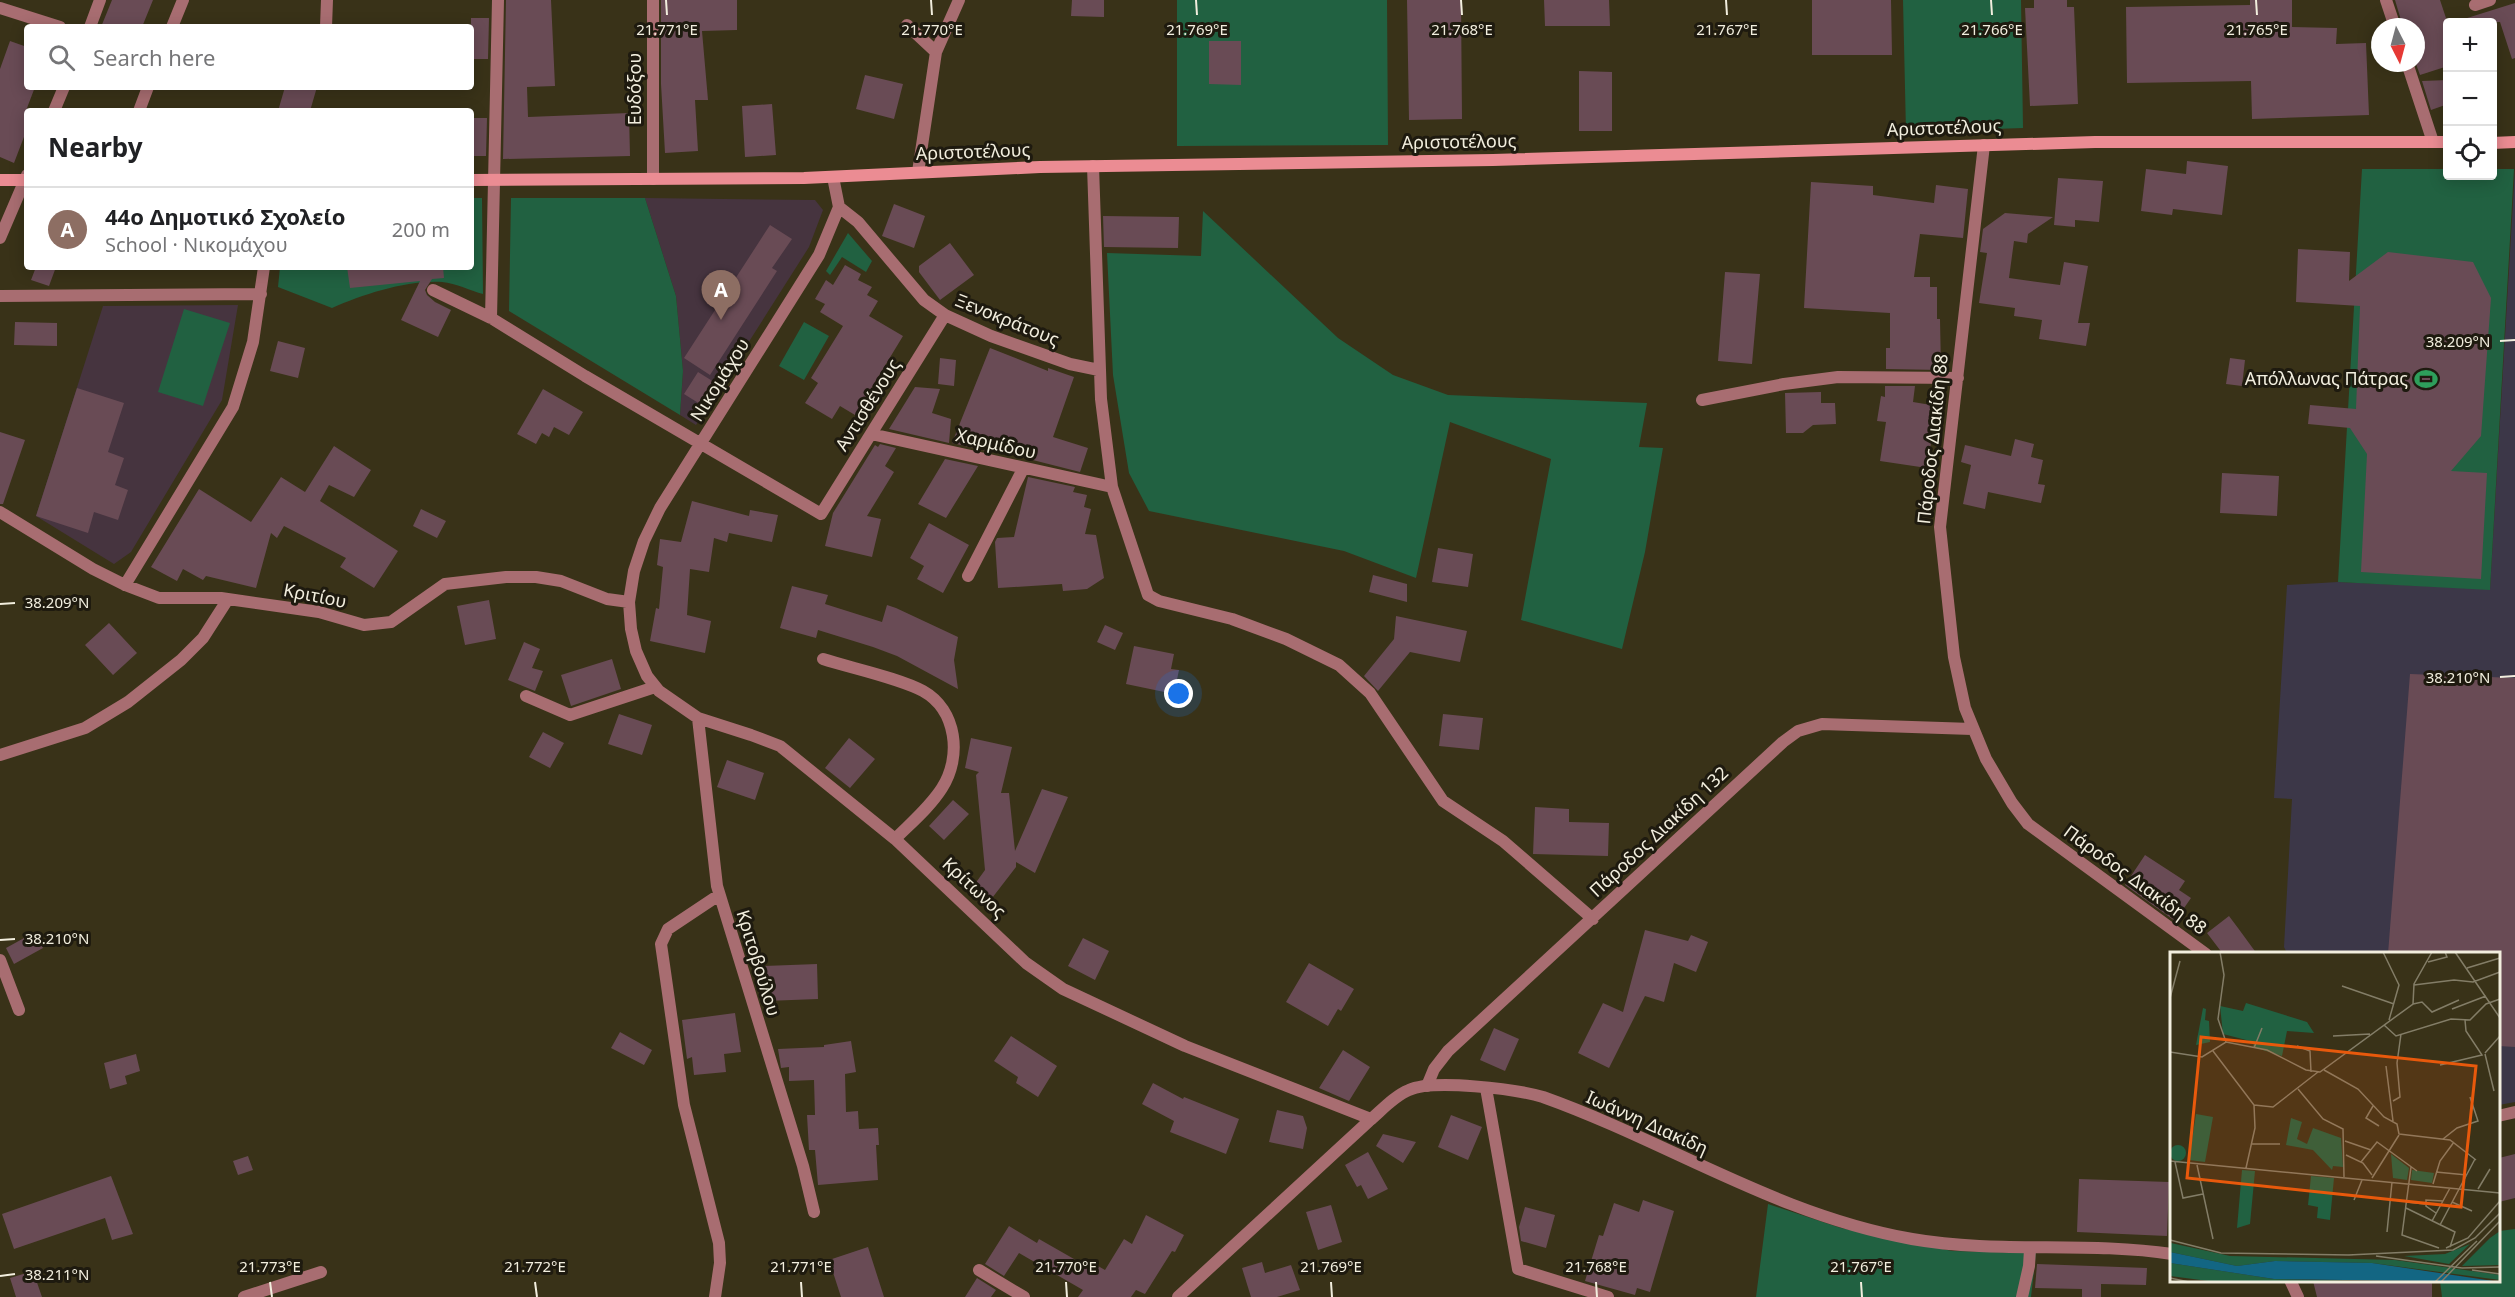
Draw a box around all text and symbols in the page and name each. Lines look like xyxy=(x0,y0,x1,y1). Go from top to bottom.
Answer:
north arrow xyxy=(2371,18,2425,72)
map controls xyxy=(2443,18,2497,180)
button: + xyxy=(2443,18,2497,72)
text: 21.771°E xyxy=(636,19,698,39)
text: 21.770°E xyxy=(901,19,963,39)
text: 21.769°E xyxy=(1166,19,1228,39)
text: 21.768°E xyxy=(1431,19,1493,39)
text: 21.767°E xyxy=(1696,19,1758,39)
text: 21.766°E xyxy=(1961,19,2023,39)
text: 21.765°E xyxy=(2226,19,2288,39)
search box xyxy=(24,24,474,90)
icon: search xyxy=(45,41,78,74)
text: Search here xyxy=(93,42,215,72)
street label: Ευδόξου xyxy=(622,53,646,125)
button: − xyxy=(2443,72,2497,126)
street label: Αριστοτέλους xyxy=(1886,113,2002,141)
button: locate xyxy=(2443,126,2497,180)
street label: Αριστοτέλους xyxy=(1401,128,1517,154)
text: Nearby xyxy=(48,129,143,165)
street label: Αριστοτέλους xyxy=(915,137,1031,165)
text: 44ο Δημοτικό Σχολείο xyxy=(105,201,345,231)
text: A xyxy=(61,216,74,243)
text: 200 m xyxy=(392,216,450,243)
text: School · Νικομάχου xyxy=(105,231,288,258)
pin: A xyxy=(702,270,740,320)
street label: Ξενοκράτους xyxy=(952,287,1063,351)
text: 38.209°N xyxy=(2426,331,2490,351)
street label: Νικομάχου xyxy=(684,333,754,426)
street label: Πάροδος Διακίδη 88 xyxy=(1911,352,1953,525)
street label: Αντισθένους xyxy=(829,353,905,455)
place label: Απόλλωνας Πάτρας xyxy=(2245,366,2408,390)
sports icon: Απόλλωνας Πάτρας xyxy=(2413,366,2439,392)
street label: Χαρμίδου xyxy=(954,422,1039,464)
street label: Κριτίου xyxy=(282,577,349,613)
text: 38.209°N xyxy=(25,592,89,612)
text: 38.210°N xyxy=(2426,667,2490,687)
your location xyxy=(1164,679,1193,708)
street label: Πάροδος Διακίδη 132 xyxy=(1584,761,1733,902)
street label: Πάροδος Διακίδη 88 xyxy=(2059,819,2212,939)
street label: Κρίτωνος xyxy=(938,852,1012,923)
street label: Κριτοβούλου xyxy=(731,907,786,1019)
text: 38.210°N xyxy=(25,928,89,948)
inset map xyxy=(2170,952,2500,1282)
street label: Ιωάννη Διακίδη xyxy=(1583,1085,1712,1160)
text: 21.773°E xyxy=(239,1256,301,1276)
text: 21.772°E xyxy=(504,1256,566,1276)
text: 21.771°E xyxy=(770,1256,832,1276)
text: 21.770°E xyxy=(1035,1256,1097,1276)
text: 21.769°E xyxy=(1300,1256,1362,1276)
text: 21.768°E xyxy=(1565,1256,1627,1276)
text: 21.767°E xyxy=(1830,1256,1892,1276)
text: 38.211°N xyxy=(25,1264,89,1284)

